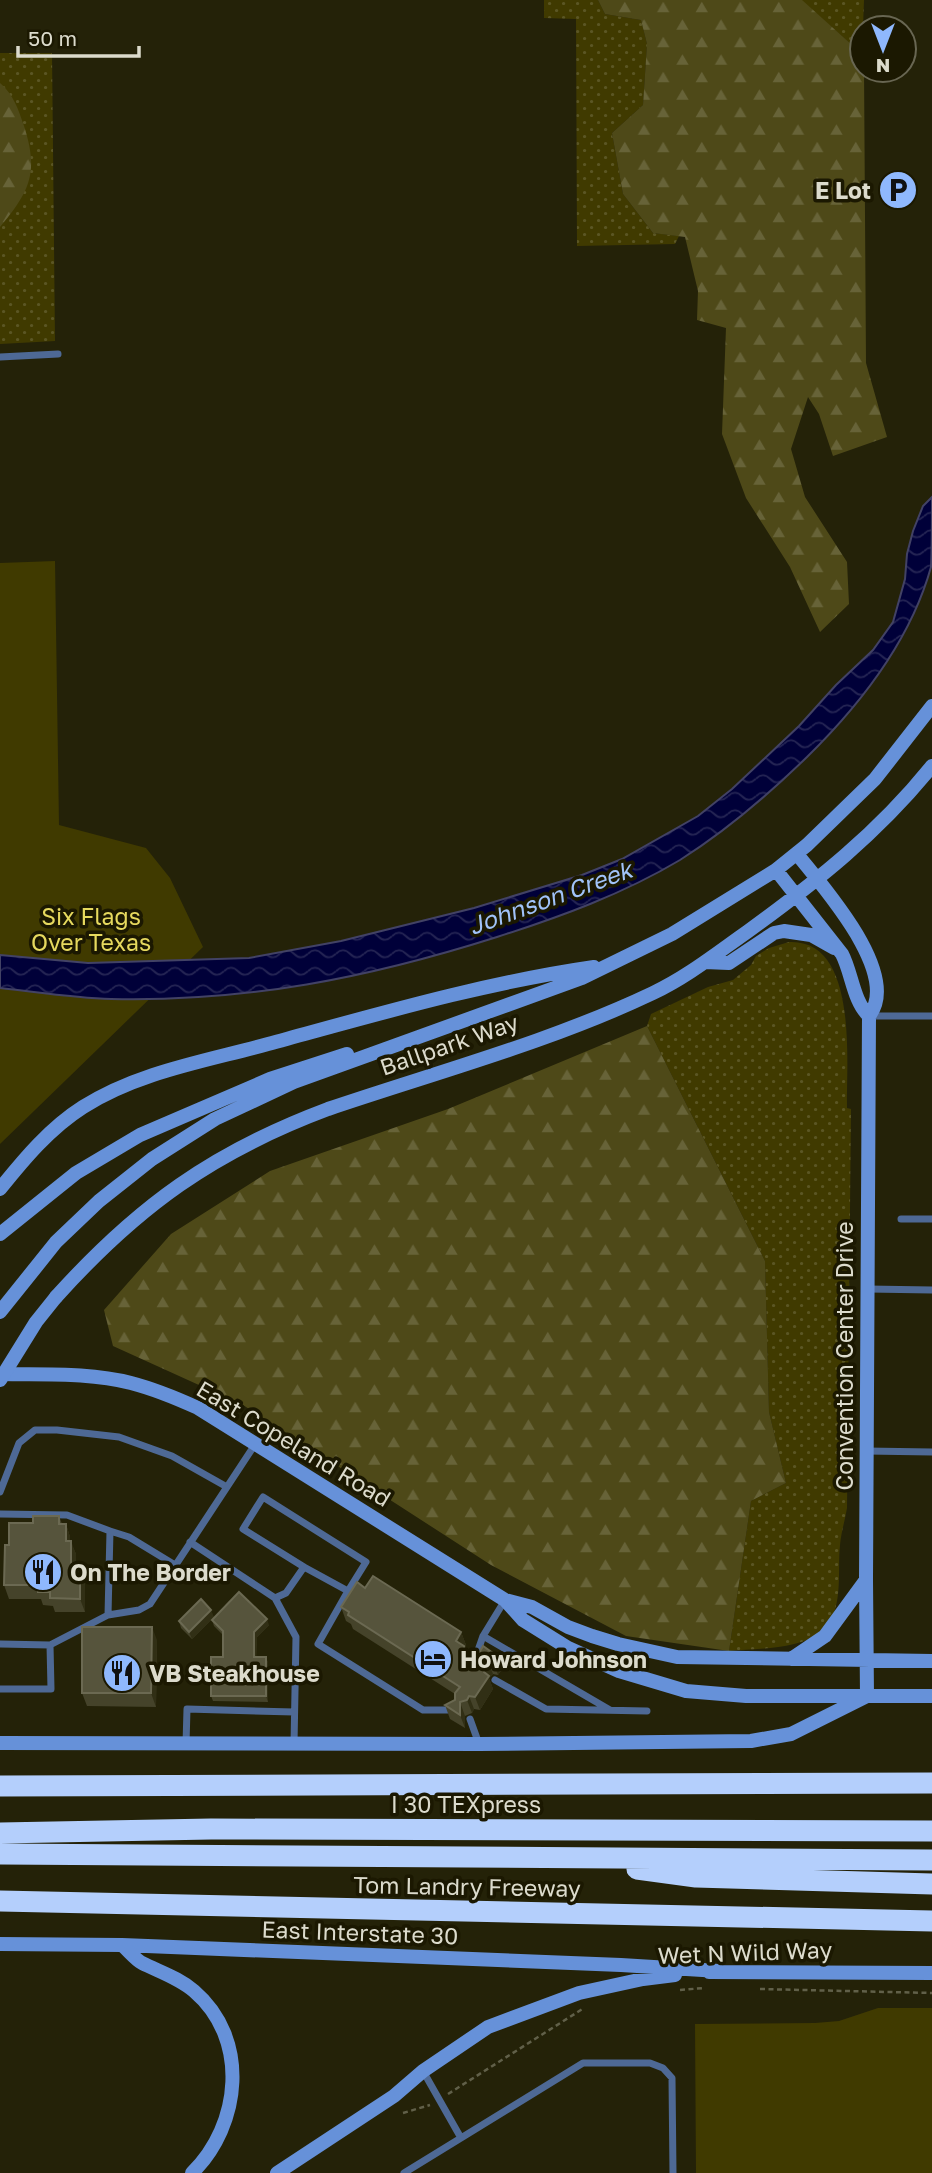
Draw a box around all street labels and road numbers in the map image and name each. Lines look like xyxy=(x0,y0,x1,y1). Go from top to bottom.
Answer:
street label: Ballpark Way xyxy=(376,1007,522,1081)
street label: Convention Center Drive xyxy=(830,1221,858,1491)
street label: East Copeland Road xyxy=(192,1374,396,1512)
street label: I 30 TEXpress xyxy=(391,1790,541,1818)
street label: Tom Landry Freeway xyxy=(353,1870,581,1902)
street label: East Interstate 30 xyxy=(261,1915,459,1949)
street label: Wet N Wild Way xyxy=(657,1935,833,1969)

